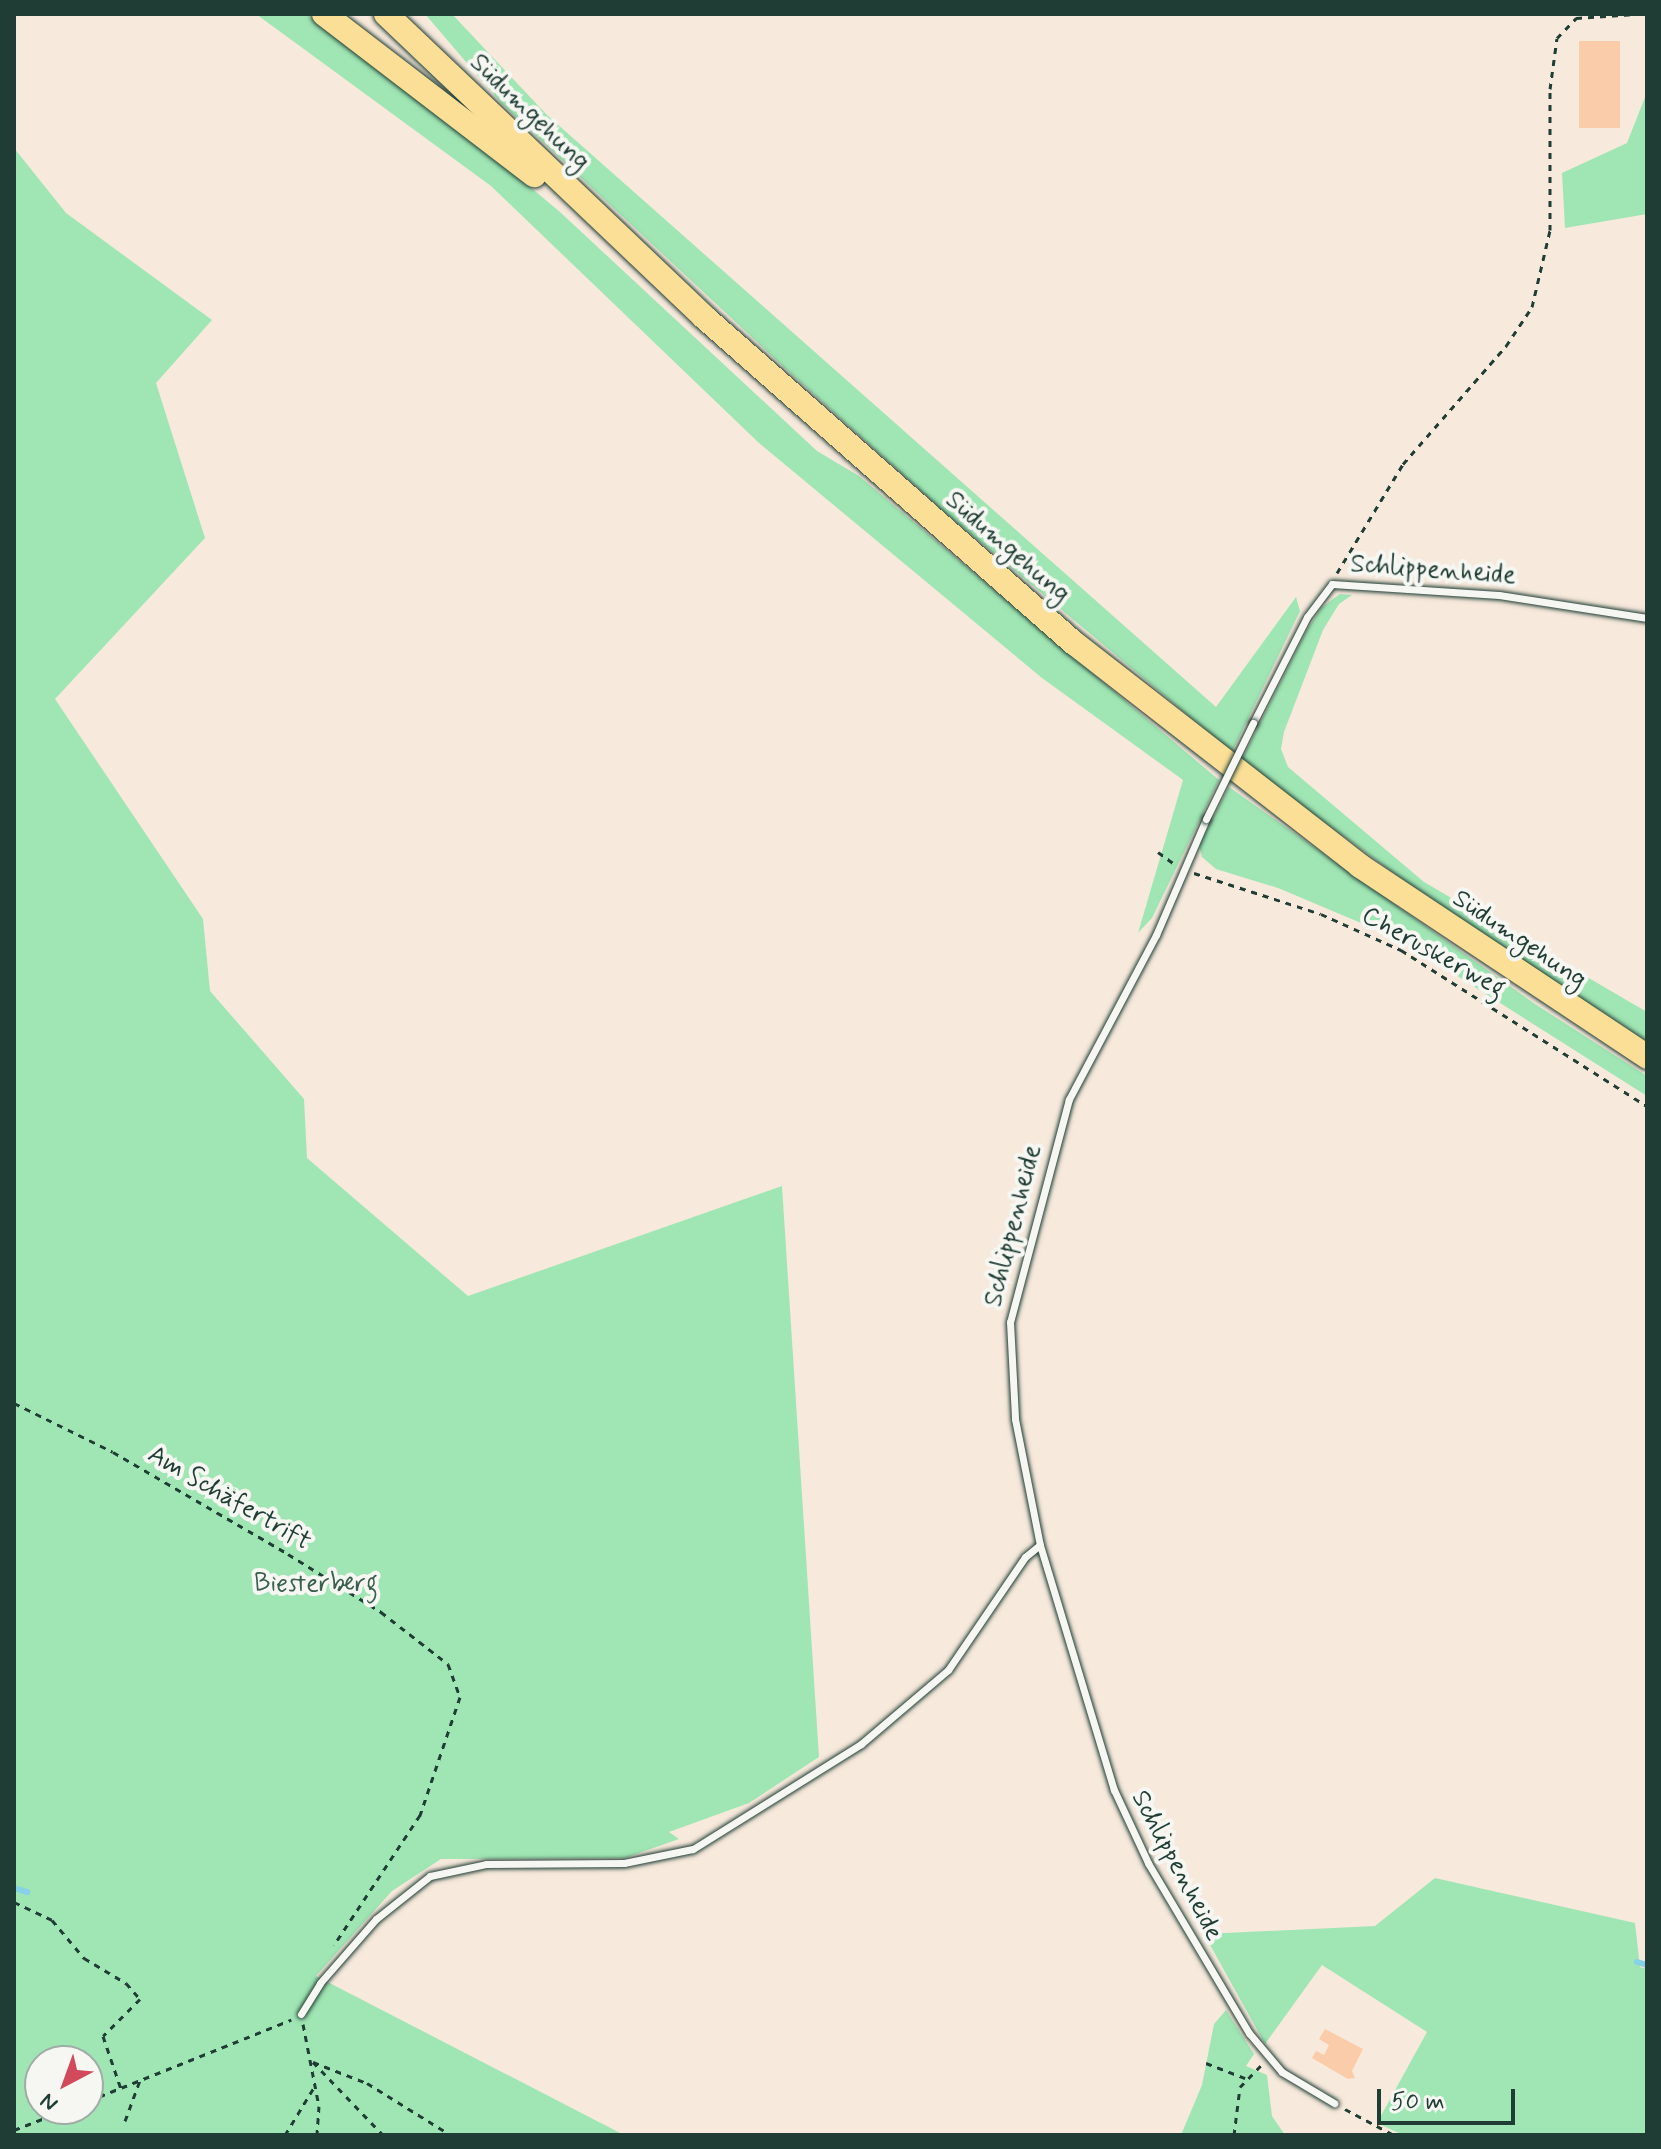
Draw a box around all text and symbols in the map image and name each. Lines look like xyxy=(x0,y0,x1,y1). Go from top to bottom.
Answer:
street label: Südumgehung xyxy=(462,48,596,178)
street label: Südumgehung xyxy=(938,485,1076,611)
street label: Schlippenheide xyxy=(1349,550,1517,592)
street label: Südumgehung xyxy=(1446,884,1592,996)
street label: Cheruskerweg xyxy=(1356,901,1510,1005)
street label: Schlippenheide xyxy=(979,1142,1049,1310)
street label: Am Schäfertrift xyxy=(141,1439,317,1559)
park label: Biesterberg xyxy=(254,1569,378,1601)
street label: Schlippenheide xyxy=(1123,1786,1229,1946)
north arrow xyxy=(24,2045,104,2125)
scale bar xyxy=(1381,2073,1519,2123)
text: N xyxy=(35,2086,64,2117)
text: 50 m xyxy=(1391,2087,1445,2118)

